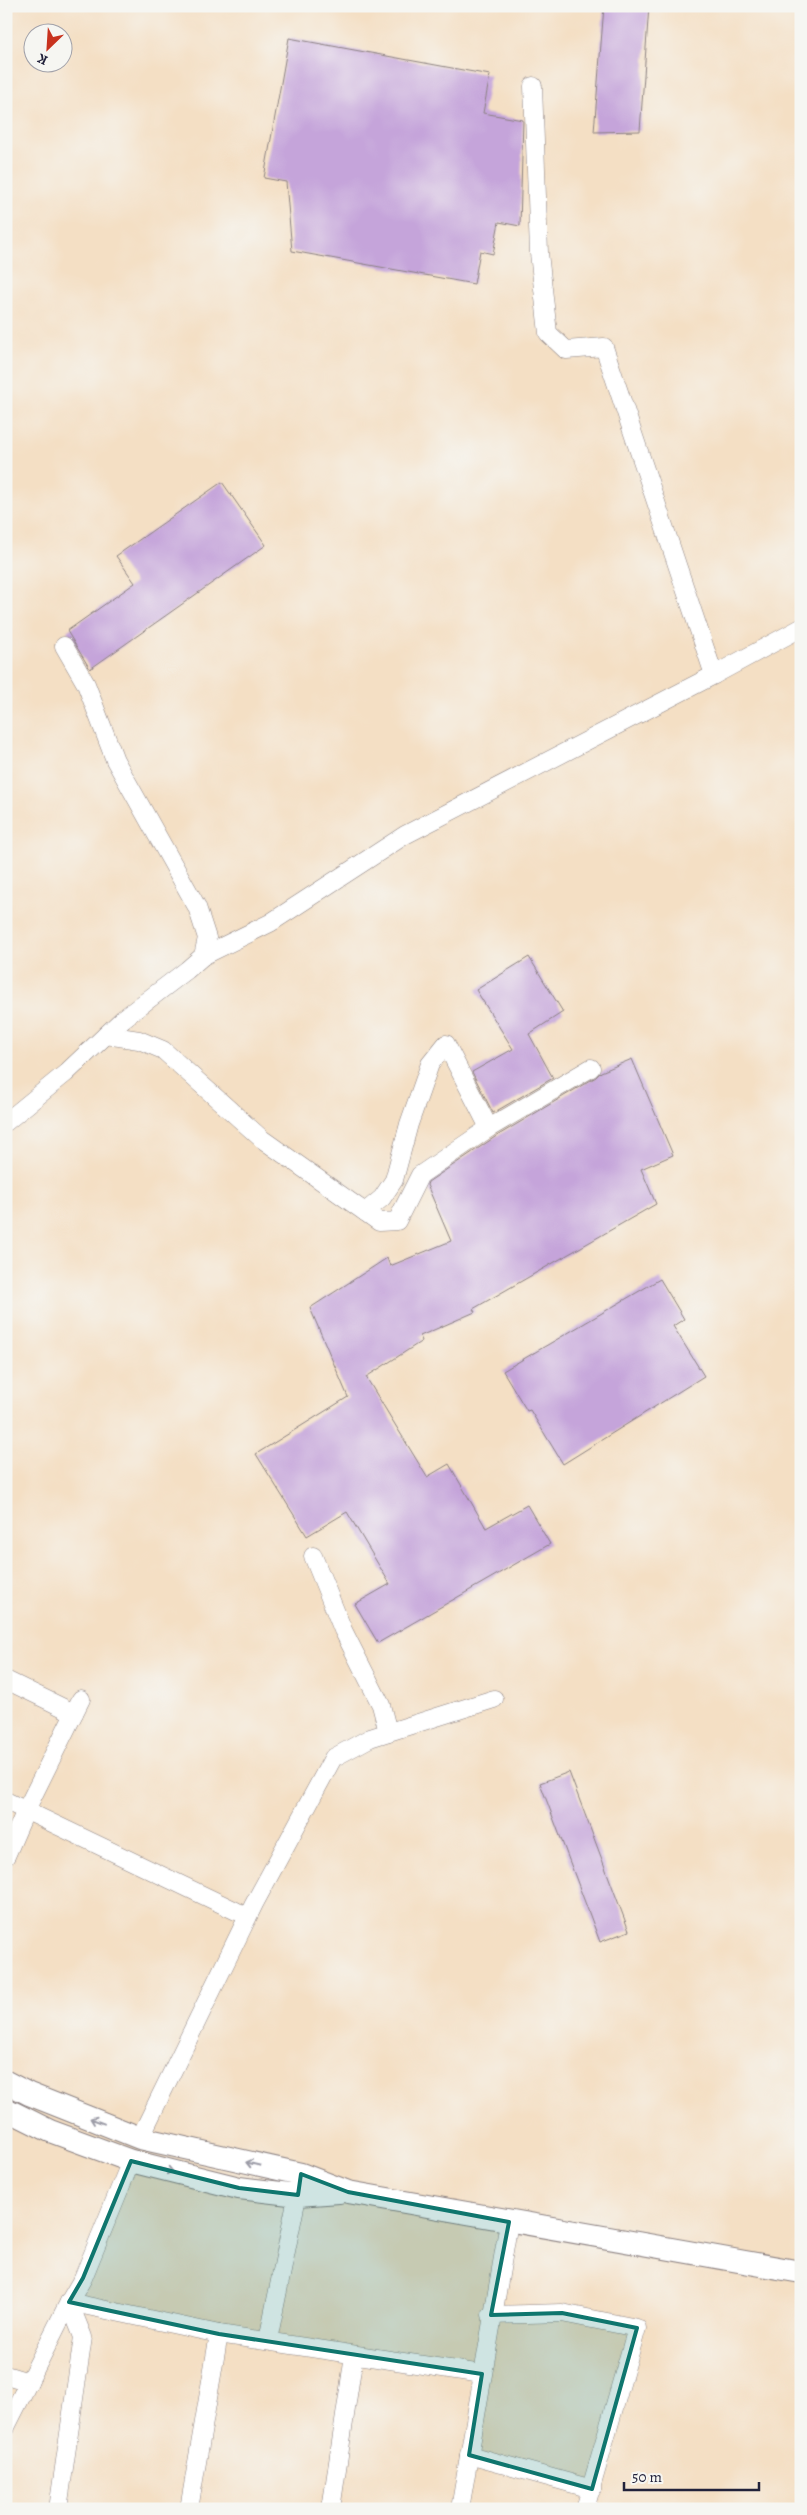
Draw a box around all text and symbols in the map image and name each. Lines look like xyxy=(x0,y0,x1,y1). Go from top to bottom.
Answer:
north arrow xyxy=(22,22,72,72)
text: K xyxy=(34,48,51,70)
one-way arrow xyxy=(90,2116,105,2125)
one-way arrow xyxy=(246,2159,262,2168)
one-way arrow xyxy=(158,2165,174,2175)
scale bar xyxy=(624,2460,760,2492)
text: 50 m xyxy=(632,2467,662,2487)

